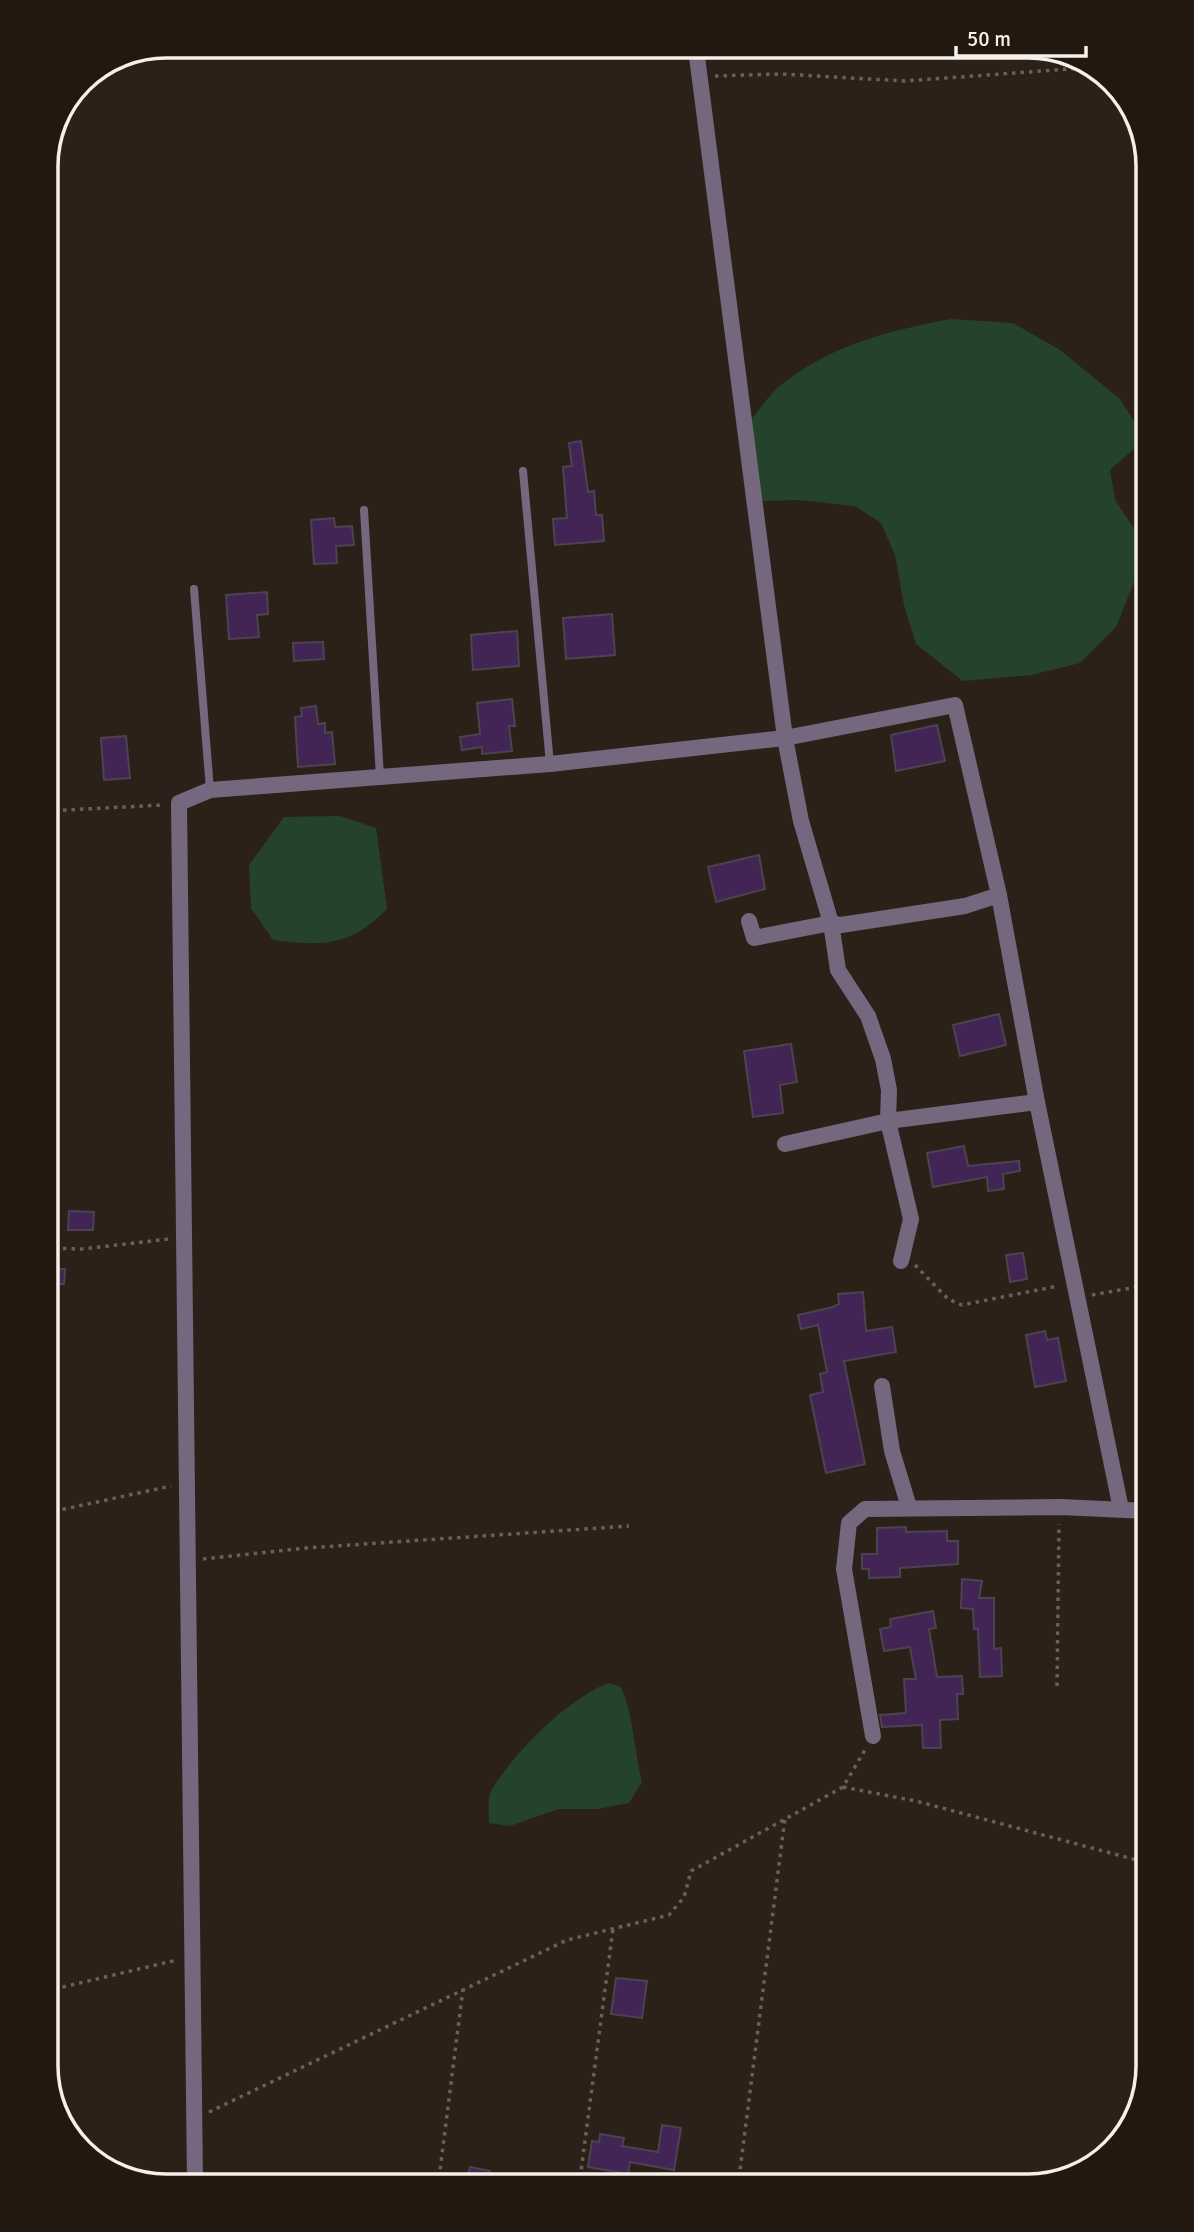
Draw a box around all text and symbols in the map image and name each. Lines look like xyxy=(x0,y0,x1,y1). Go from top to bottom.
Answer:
scale bar xyxy=(956,14,1086,58)
text: 50 m xyxy=(967,26,1011,52)

